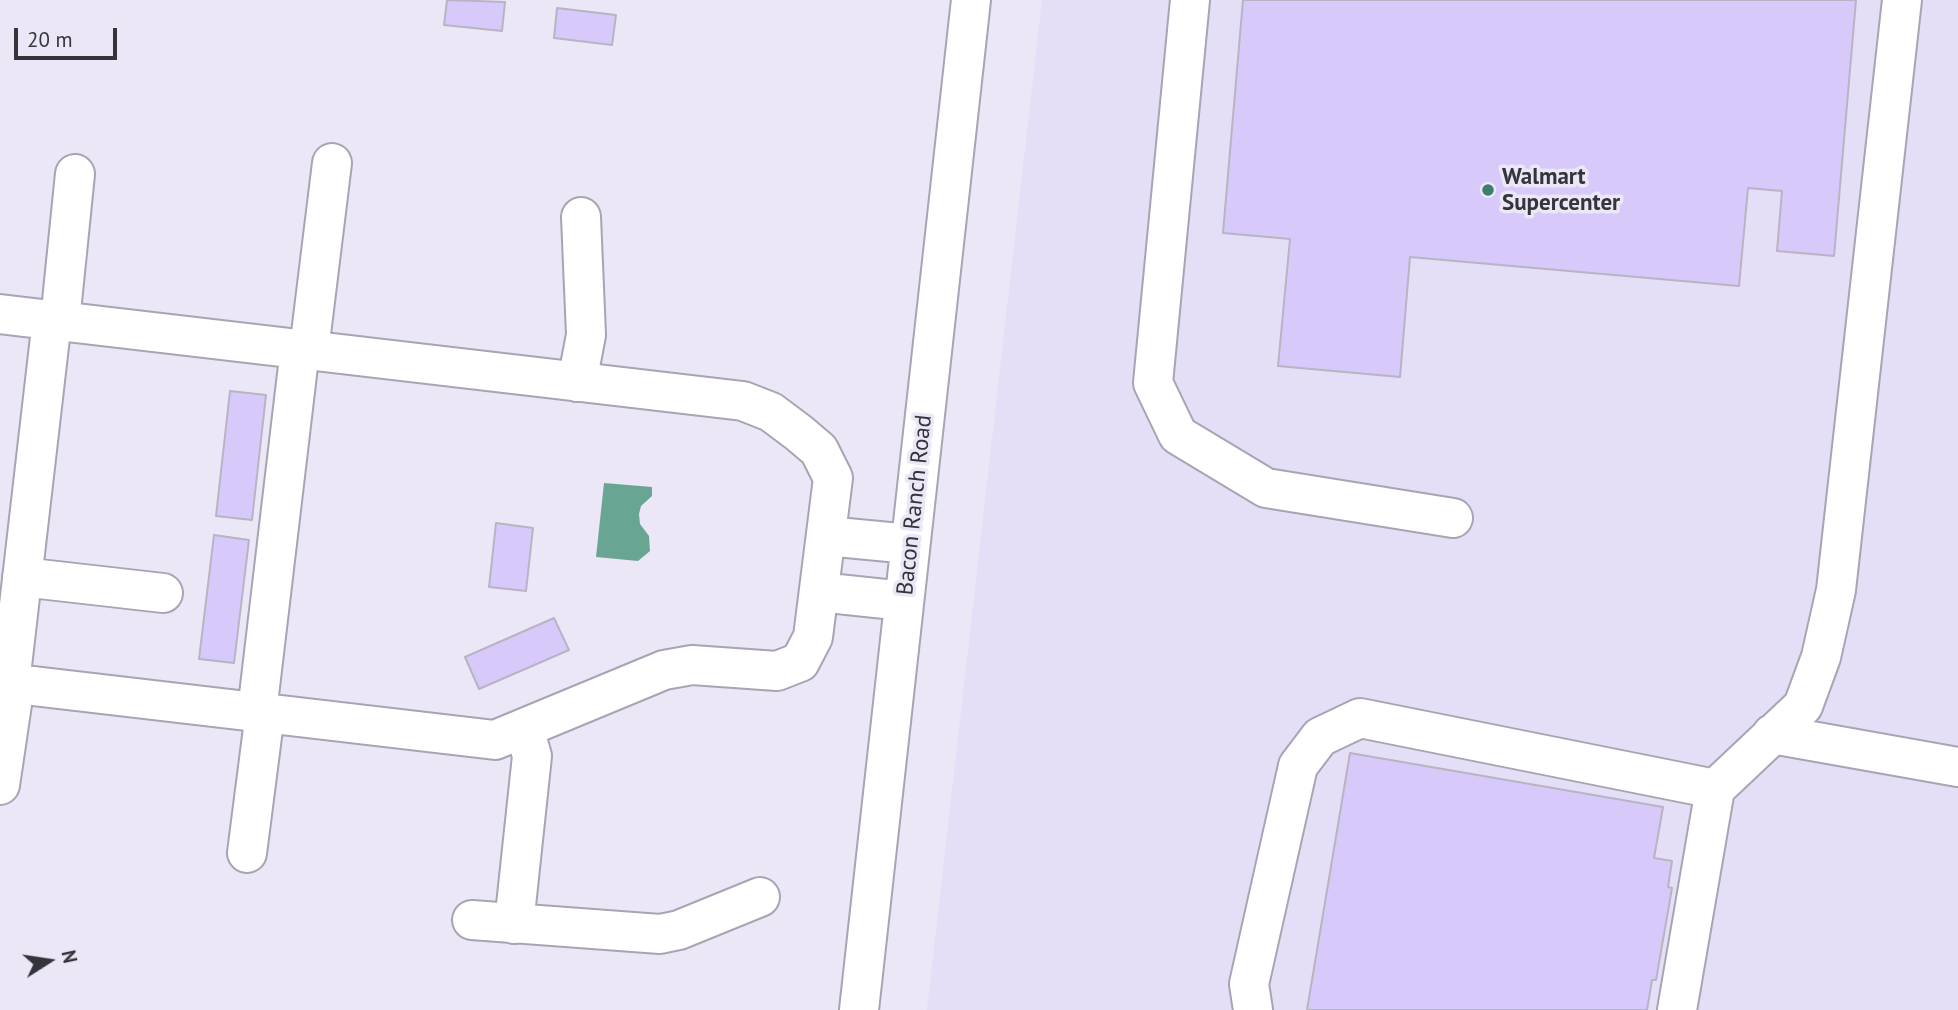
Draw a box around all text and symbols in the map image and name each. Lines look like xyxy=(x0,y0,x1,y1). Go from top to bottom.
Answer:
scale bar xyxy=(18,14,121,58)
text: 20 m xyxy=(27,26,73,53)
place label: Walmart Supercenter xyxy=(1502,163,1620,217)
marker: Walmart Supercenter xyxy=(1480,182,1496,198)
street label: Bacon Ranch Road xyxy=(892,414,938,596)
north arrow xyxy=(14,926,84,996)
text: N xyxy=(57,948,83,965)

